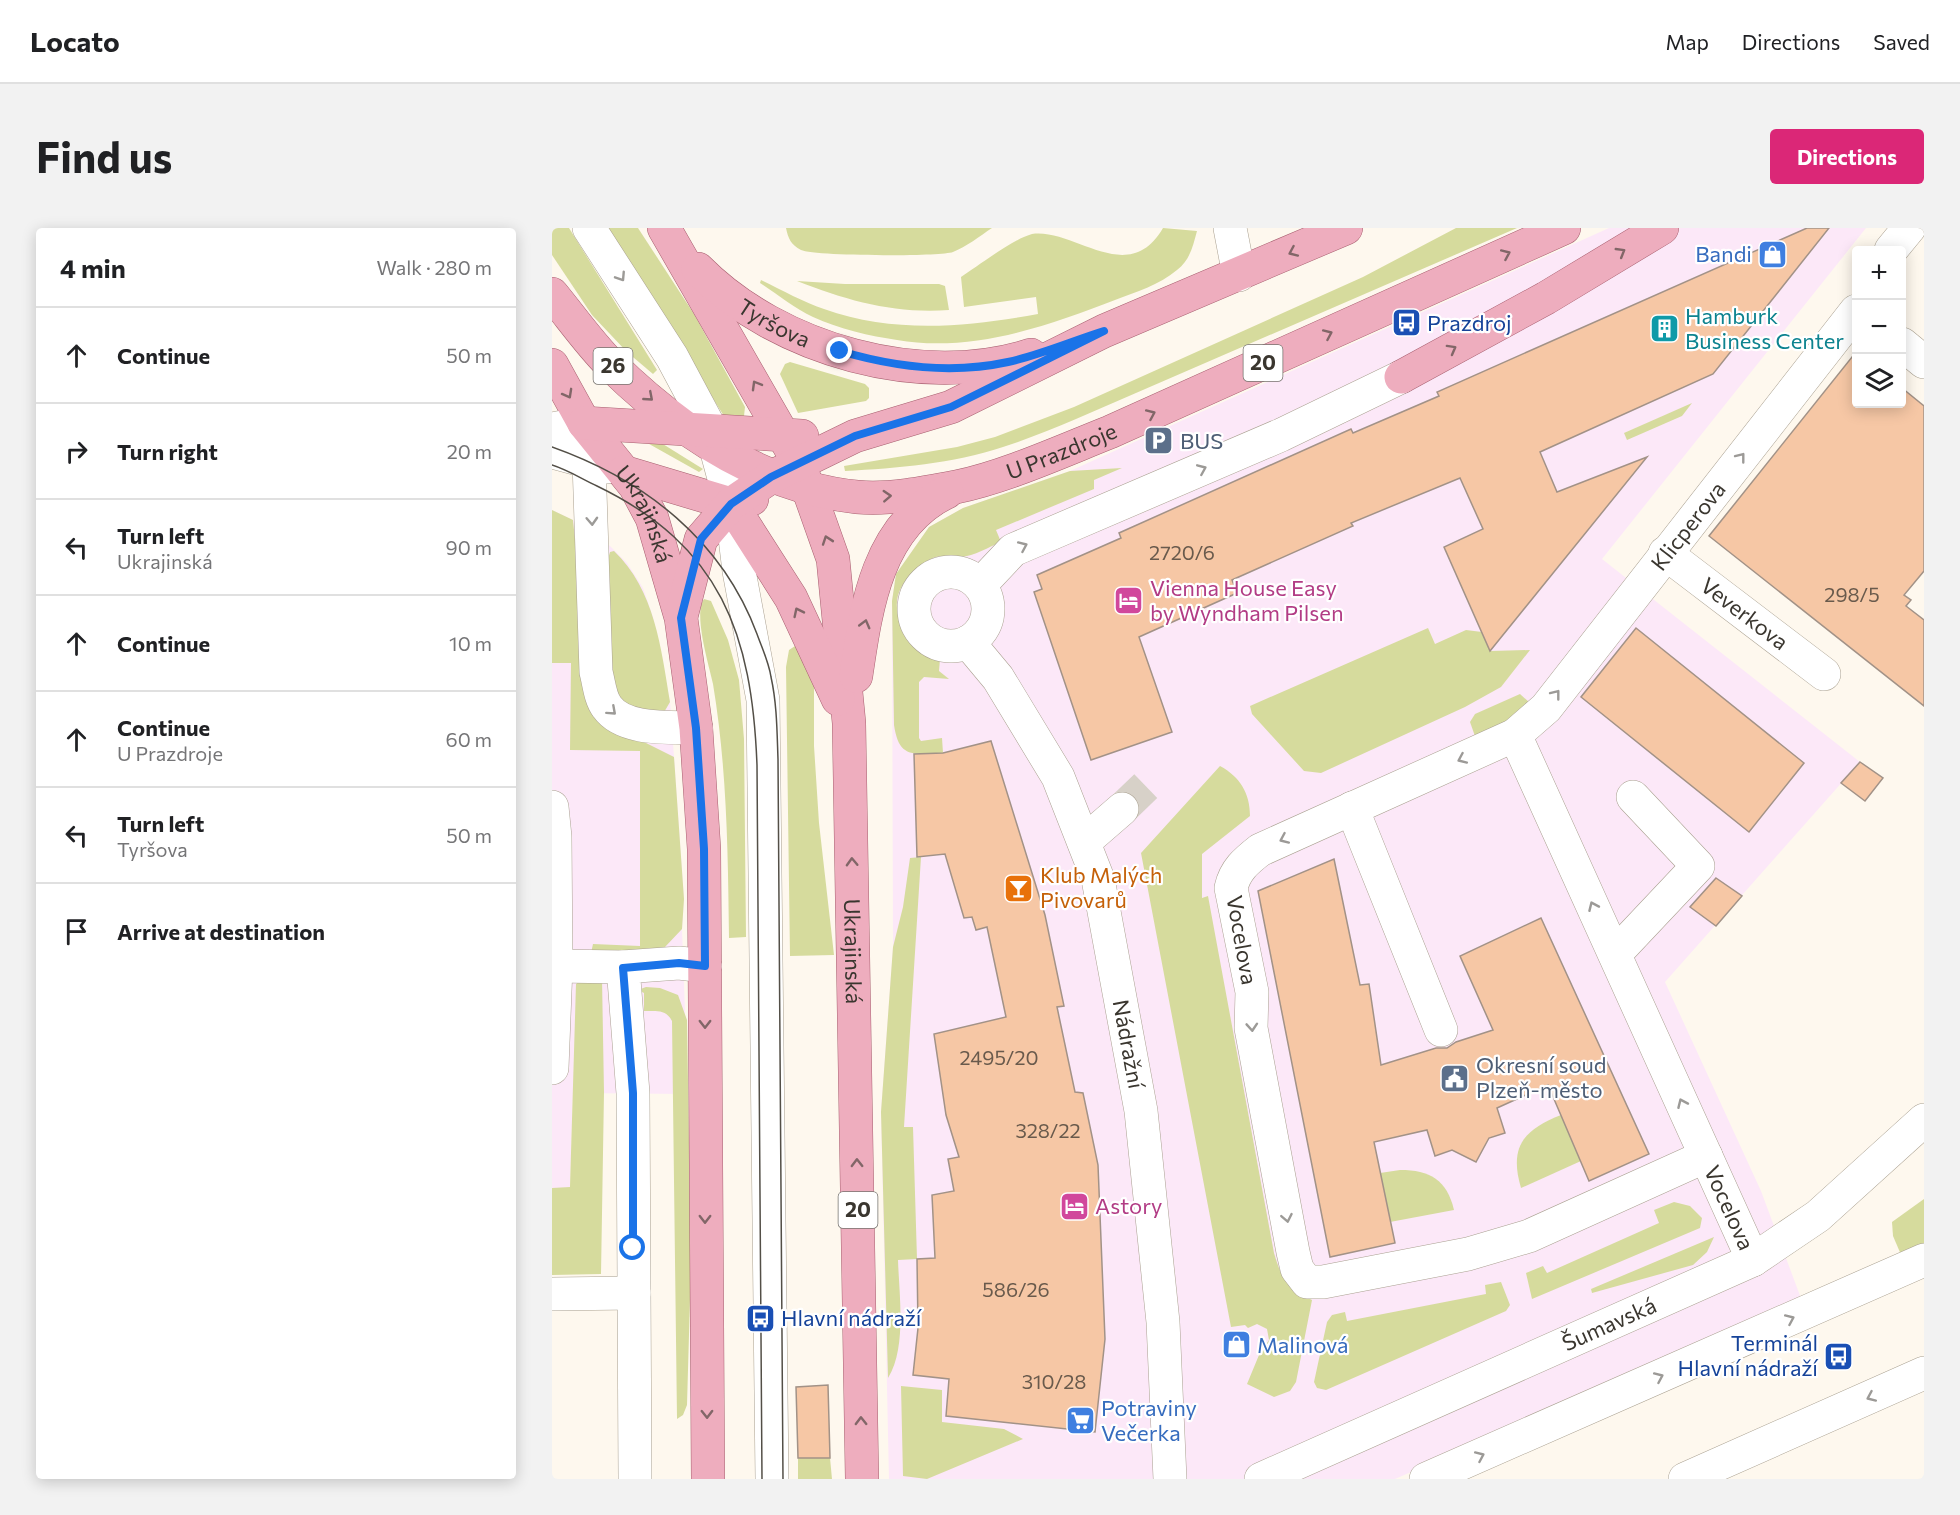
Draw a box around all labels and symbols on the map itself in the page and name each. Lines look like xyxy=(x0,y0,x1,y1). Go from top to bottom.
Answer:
shop icon: Bandi xyxy=(1757,238,1789,270)
place label: Bandi xyxy=(1695,240,1752,267)
one-way arrow xyxy=(1288,244,1299,256)
one-way arrow xyxy=(1615,248,1625,260)
one-way arrow xyxy=(1500,249,1511,261)
one-way arrow xyxy=(613,271,625,281)
street label: Tyršova xyxy=(733,293,814,353)
place label: Hamburk Business Center xyxy=(1685,302,1844,354)
bus stop icon: Prazdroj xyxy=(1390,307,1422,339)
place label: Prazdroj xyxy=(1427,309,1512,336)
building icon: Hamburk Business Center xyxy=(1648,313,1680,345)
one-way arrow xyxy=(1322,329,1333,341)
route end xyxy=(826,337,852,363)
road number: 20 xyxy=(1244,345,1282,381)
one-way arrow xyxy=(1446,345,1456,356)
road number: 26 xyxy=(594,348,632,384)
one-way arrow xyxy=(751,380,763,391)
one-way arrow xyxy=(561,388,572,398)
one-way arrow xyxy=(642,390,653,401)
one-way arrow xyxy=(1144,409,1155,421)
street label: U Prazdroje xyxy=(1002,417,1121,485)
parking icon: BUS xyxy=(1143,425,1175,457)
place label: BUS xyxy=(1180,427,1223,454)
one-way arrow xyxy=(1733,453,1744,464)
street label: Ukrajinská xyxy=(610,459,678,566)
one-way arrow xyxy=(1195,464,1206,476)
street label: Klicperova xyxy=(1645,476,1731,576)
one-way arrow xyxy=(882,489,891,502)
one-way arrow xyxy=(585,516,598,525)
one-way arrow xyxy=(821,535,834,546)
house number: 2720/6 xyxy=(1149,540,1215,564)
one-way arrow xyxy=(1016,541,1027,553)
street label: Veverkova xyxy=(1696,571,1794,655)
place label: Vienna House Easy by Wyndham Pilsen xyxy=(1150,574,1344,626)
house number: 298/5 xyxy=(1824,582,1880,606)
hotel icon: Vienna House Easy by Wyndham Pilsen xyxy=(1113,585,1145,617)
one-way arrow xyxy=(794,608,805,619)
one-way arrow xyxy=(858,619,871,629)
one-way arrow xyxy=(1549,690,1560,701)
one-way arrow xyxy=(605,704,616,715)
one-way arrow xyxy=(1457,752,1468,764)
one-way arrow xyxy=(1279,832,1290,844)
one-way arrow xyxy=(846,858,859,867)
place label: Klub Malých Pivovarů xyxy=(1040,861,1162,913)
bar icon: Klub Malých Pivovarů xyxy=(1003,872,1035,904)
street label: Vocelova xyxy=(1221,893,1264,987)
street label: Ukrajinská xyxy=(839,898,868,1004)
one-way arrow xyxy=(1588,901,1600,912)
street label: Nádražní xyxy=(1108,997,1151,1092)
one-way arrow xyxy=(699,1020,711,1029)
one-way arrow xyxy=(1245,1022,1258,1031)
house number: 2495/20 xyxy=(960,1045,1038,1069)
place label: Okresní soud Plzeň-město xyxy=(1476,1051,1607,1103)
public building icon: Okresní soud Plzeň-město xyxy=(1439,1062,1471,1094)
one-way arrow xyxy=(1677,1098,1689,1109)
house number: 328/22 xyxy=(1015,1118,1081,1142)
one-way arrow xyxy=(851,1158,864,1167)
street label: Vocelova xyxy=(1699,1161,1761,1254)
hotel icon: Astory xyxy=(1058,1190,1090,1222)
road number: 20 xyxy=(838,1192,878,1228)
place label: Astory xyxy=(1095,1192,1162,1219)
one-way arrow xyxy=(1280,1213,1293,1223)
one-way arrow xyxy=(699,1215,711,1224)
route start xyxy=(619,1234,645,1260)
house number: 586/26 xyxy=(982,1277,1050,1301)
street label: Šumavská xyxy=(1558,1291,1660,1356)
bus stop icon: Hlavní nádraží xyxy=(744,1302,776,1334)
place label: Hlavní nádraží xyxy=(781,1304,923,1331)
one-way arrow xyxy=(1784,1314,1795,1326)
shop icon: Malinová xyxy=(1220,1329,1252,1361)
place label: Terminál Hlavní nádraží xyxy=(1678,1329,1819,1381)
place label: Malinová xyxy=(1257,1331,1348,1358)
bus stop icon: Terminál Hlavní nádraží xyxy=(1823,1340,1855,1372)
house number: 310/28 xyxy=(1022,1369,1086,1393)
one-way arrow xyxy=(1652,1372,1663,1384)
one-way arrow xyxy=(1866,1390,1877,1402)
place label: Potraviny Večerka xyxy=(1101,1394,1197,1446)
supermarket icon: Potraviny Večerka xyxy=(1064,1405,1096,1437)
one-way arrow xyxy=(701,1410,713,1419)
one-way arrow xyxy=(855,1416,867,1425)
one-way arrow xyxy=(1474,1451,1485,1463)

